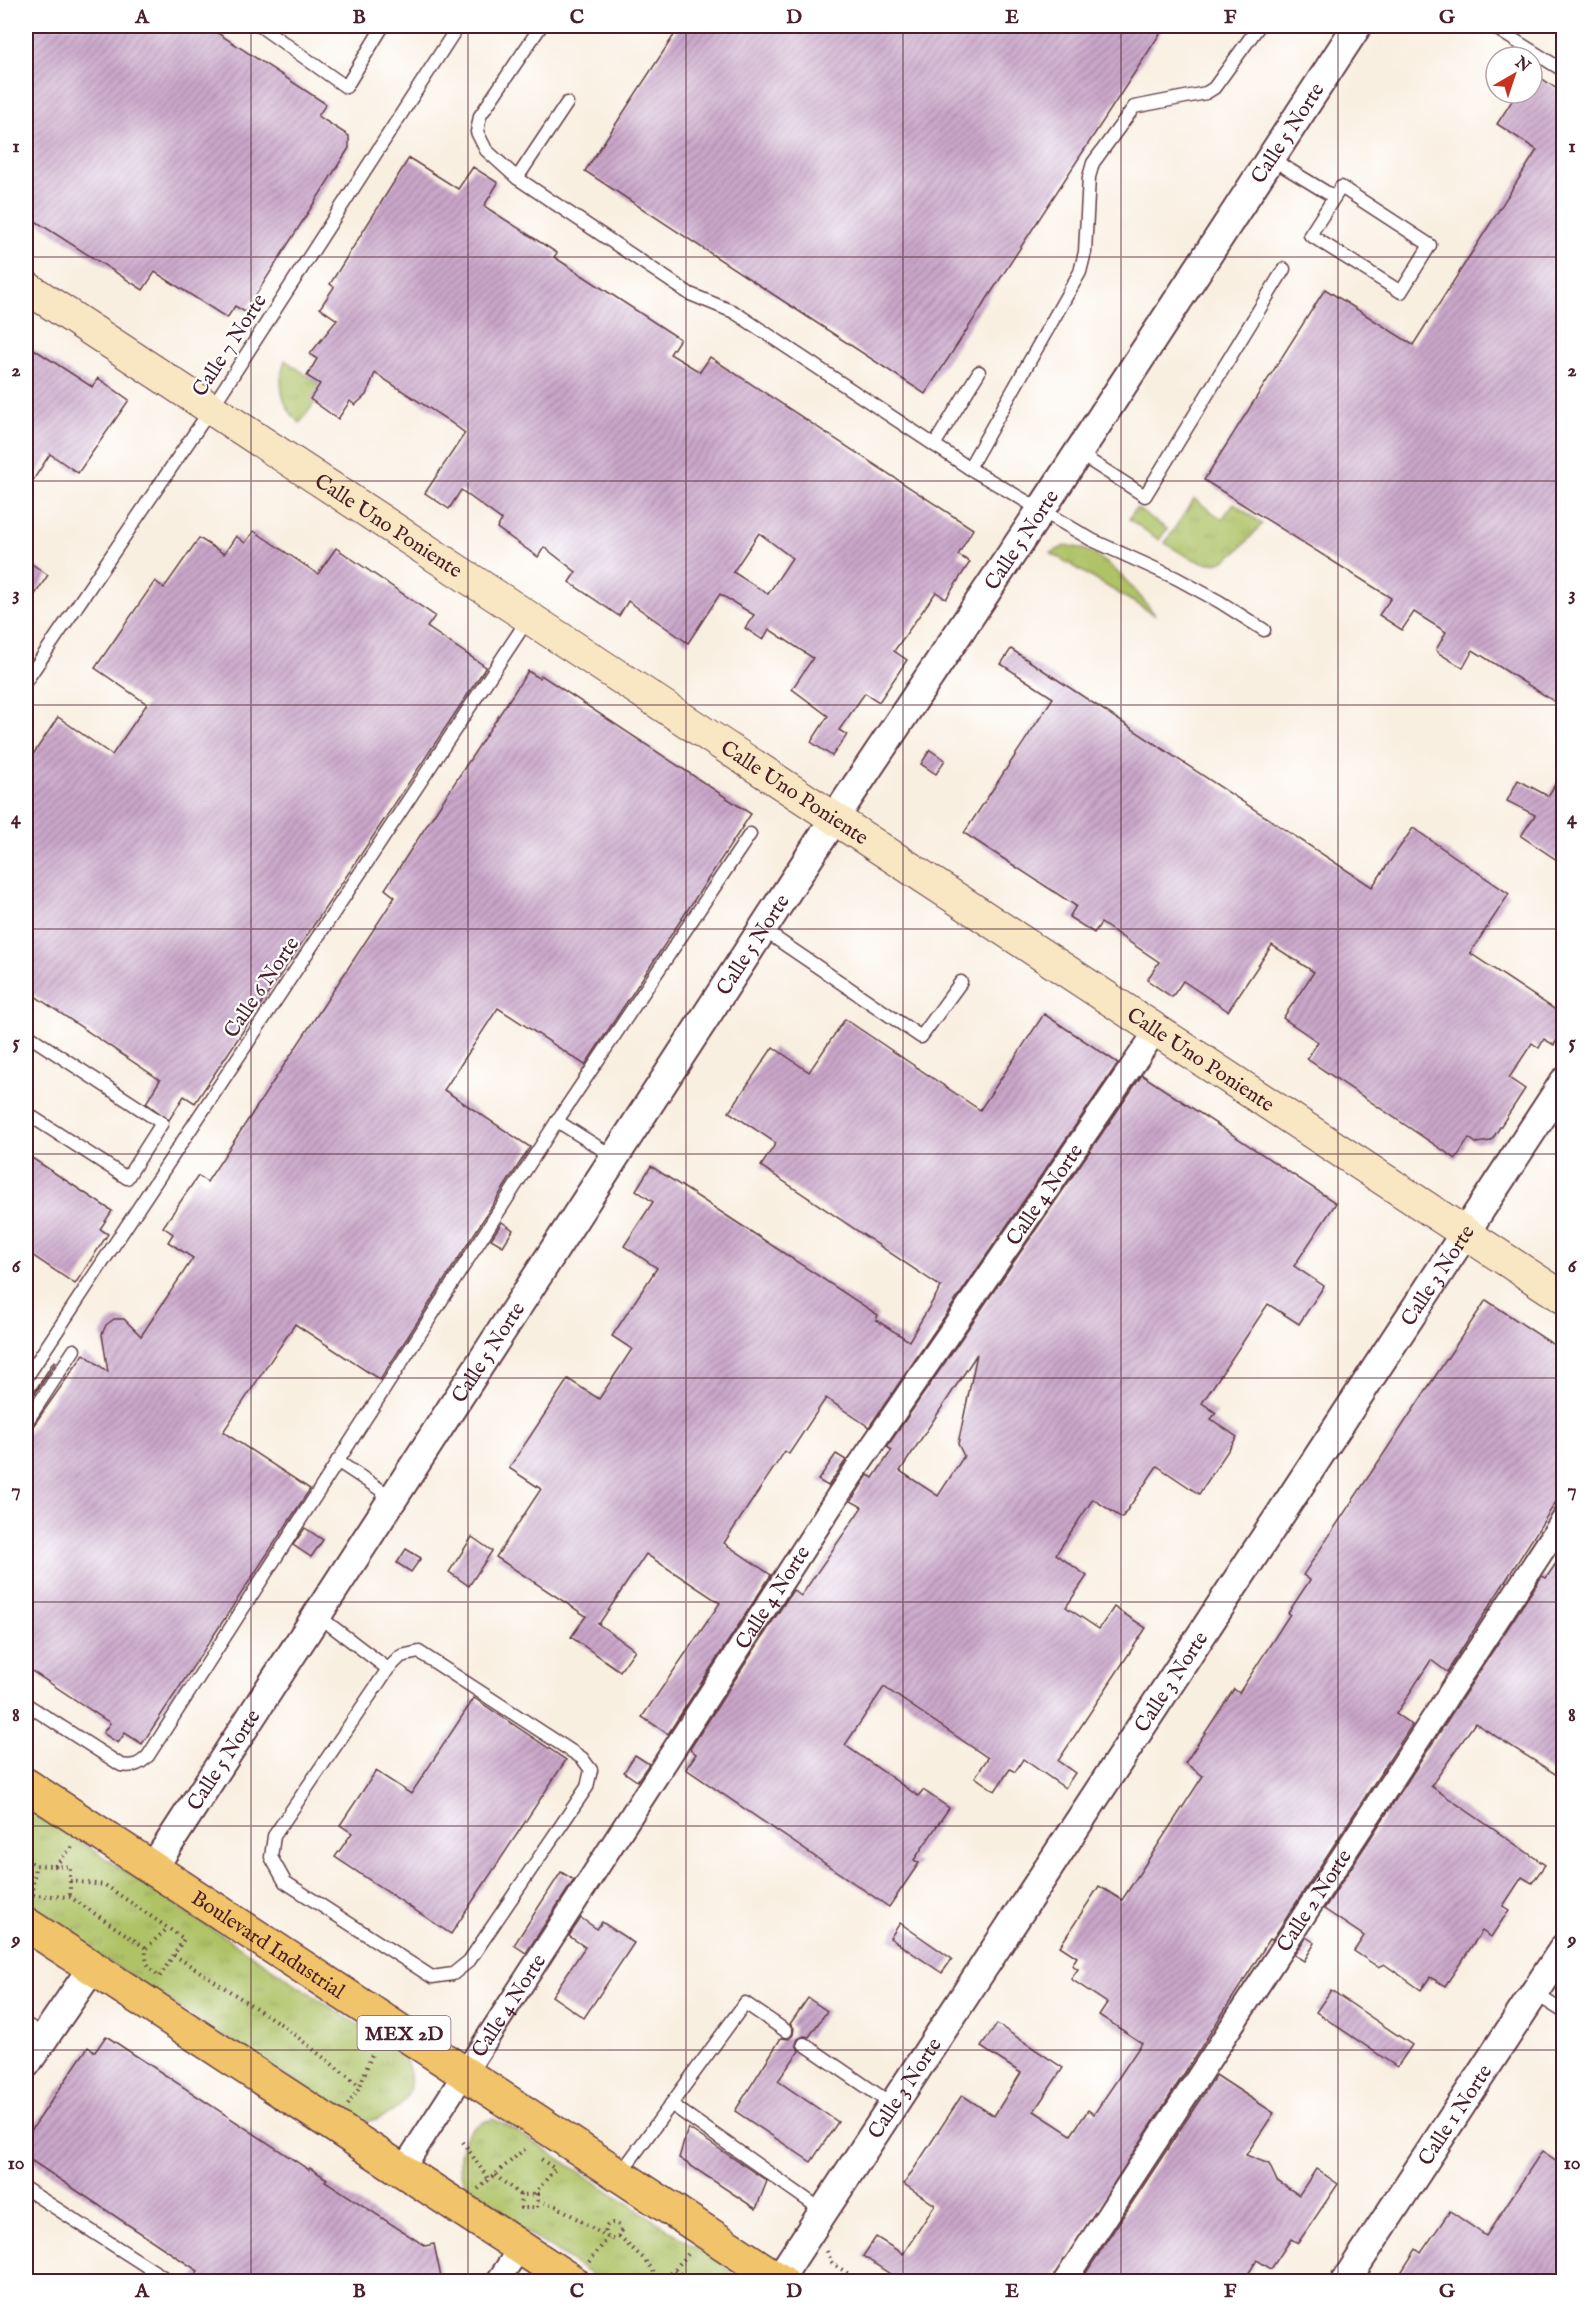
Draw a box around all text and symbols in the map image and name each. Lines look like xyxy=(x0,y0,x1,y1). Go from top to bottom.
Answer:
text: A xyxy=(134,5,150,30)
text: B xyxy=(352,5,366,30)
text: C xyxy=(570,5,584,30)
text: D xyxy=(786,5,802,30)
text: E xyxy=(1005,5,1019,30)
text: F xyxy=(1224,5,1237,30)
text: G xyxy=(1439,5,1456,30)
north arrow xyxy=(1484,45,1544,105)
text: N xyxy=(1510,52,1534,77)
street label: Calle 5 Norte xyxy=(1246,78,1332,189)
text: 1 xyxy=(12,134,20,159)
text: 1 xyxy=(1568,134,1576,159)
street label: Calle 7 Norte xyxy=(187,289,274,402)
text: 2 xyxy=(11,358,21,383)
text: 2 xyxy=(1567,358,1577,383)
street label: Calle Uno Poniente xyxy=(309,468,467,585)
street label: Calle 5 Norte xyxy=(979,485,1066,596)
text: 3 xyxy=(12,582,20,607)
text: 3 xyxy=(1568,582,1576,607)
street label: Calle Uno Poniente xyxy=(715,735,873,852)
text: 4 xyxy=(11,806,22,831)
text: 4 xyxy=(1567,806,1578,831)
street label: Calle 5 Norte xyxy=(711,889,797,1001)
street label: Calle 6 Norte xyxy=(218,932,306,1044)
street label: Calle Uno Poniente xyxy=(1121,1002,1279,1119)
text: 5 xyxy=(12,1030,20,1055)
text: 5 xyxy=(1568,1030,1576,1055)
street label: Calle 4 Norte xyxy=(1001,1139,1090,1252)
street label: Calle 3 Norte xyxy=(1396,1220,1482,1332)
text: 6 xyxy=(12,1254,22,1279)
text: 6 xyxy=(1568,1254,1578,1279)
street label: Calle 5 Norte xyxy=(446,1297,532,1409)
text: 7 xyxy=(11,1478,21,1503)
text: 7 xyxy=(1567,1478,1577,1503)
street label: Calle 4 Norte xyxy=(730,1541,817,1655)
street label: Calle 3 Norte xyxy=(1129,1626,1215,1738)
text: 8 xyxy=(12,1703,20,1728)
text: 8 xyxy=(1568,1703,1576,1728)
street label: Calle 5 Norte xyxy=(182,1705,267,1816)
street label: Calle 2 Norte xyxy=(1271,1844,1359,1958)
street label: Boulevard Industrial xyxy=(186,1885,350,2006)
text: 9 xyxy=(11,1927,21,1952)
text: 9 xyxy=(1567,1927,1577,1952)
street label: Calle 4 Norte xyxy=(466,1949,553,2063)
road number: MEX 2D xyxy=(358,2016,450,2050)
street label: Calle 3 Norte xyxy=(862,2033,949,2145)
street label: Calle 1 Norte xyxy=(1413,2060,1499,2171)
text: 10 xyxy=(7,2151,25,2176)
text: 10 xyxy=(1563,2151,1581,2176)
text: A xyxy=(134,2279,150,2304)
text: B xyxy=(352,2279,366,2304)
text: C xyxy=(570,2279,584,2304)
text: D xyxy=(786,2279,802,2304)
text: E xyxy=(1005,2279,1019,2304)
text: F xyxy=(1224,2279,1237,2304)
text: G xyxy=(1439,2279,1456,2304)

